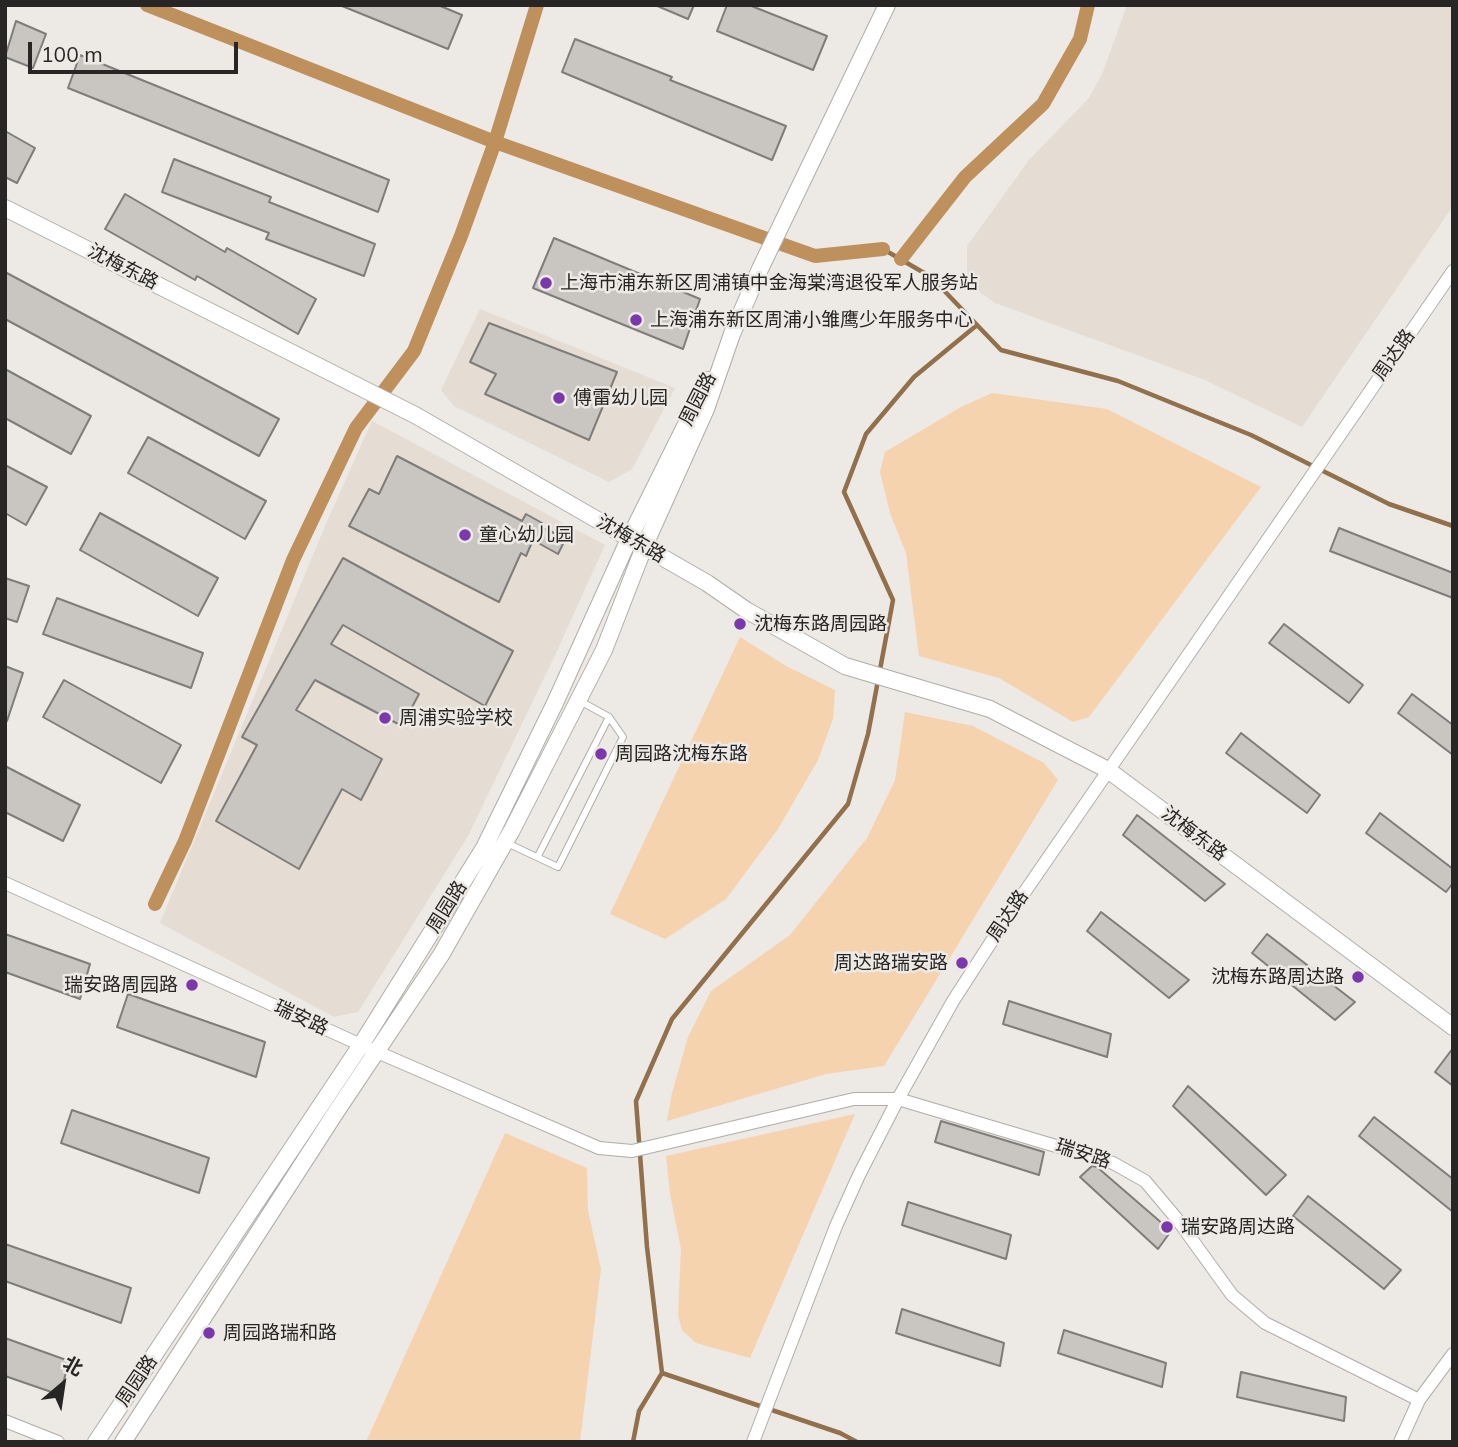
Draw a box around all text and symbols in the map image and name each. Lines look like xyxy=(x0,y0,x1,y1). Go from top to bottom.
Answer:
scale bar xyxy=(32,28,242,72)
text: 100 m xyxy=(41,41,103,67)
street label: 沈梅东路 xyxy=(84,240,162,294)
place label: 上海市浦东新区周浦镇中金海棠湾退役军人服务站 xyxy=(560,272,978,294)
marker: 上海市浦东新区周浦镇中金海棠湾退役军人服务站 xyxy=(538,275,554,291)
place label: 上海浦东新区周浦小雏鹰少年服务中心 xyxy=(650,309,973,331)
marker: 上海浦东新区周浦小雏鹰少年服务中心 xyxy=(628,312,644,328)
street label: 周达路 xyxy=(1368,325,1420,385)
street label: 周园路 xyxy=(675,368,721,430)
place label: 傅雷幼儿园 xyxy=(573,387,668,409)
marker: 傅雷幼儿园 xyxy=(551,390,567,406)
street label: 沈梅东路 xyxy=(592,510,670,568)
place label: 童心幼儿园 xyxy=(479,524,574,546)
marker: 童心幼儿园 xyxy=(457,527,473,543)
place label: 沈梅东路周园路 xyxy=(754,613,887,635)
marker: 沈梅东路周园路 xyxy=(732,616,748,632)
place label: 周浦实验学校 xyxy=(399,707,513,729)
marker: 周浦实验学校 xyxy=(377,710,393,726)
place label: 周园路沈梅东路 xyxy=(615,743,748,765)
marker: 周园路沈梅东路 xyxy=(593,746,609,762)
street label: 沈梅东路 xyxy=(1157,802,1231,866)
street label: 周园路 xyxy=(422,877,472,937)
street label: 周达路 xyxy=(983,886,1033,946)
place label: 周达路瑞安路 xyxy=(834,952,948,974)
marker: 周达路瑞安路 xyxy=(954,955,970,971)
place label: 沈梅东路周达路 xyxy=(1211,966,1344,988)
marker: 沈梅东路周达路 xyxy=(1350,969,1366,985)
place label: 瑞安路周园路 xyxy=(64,974,178,996)
marker: 瑞安路周园路 xyxy=(184,977,200,993)
street label: 瑞安路 xyxy=(270,996,332,1040)
street label: 瑞安路 xyxy=(1052,1134,1114,1174)
place label: 瑞安路周达路 xyxy=(1181,1216,1295,1238)
marker: 瑞安路周达路 xyxy=(1159,1219,1175,1235)
place label: 周园路瑞和路 xyxy=(223,1322,337,1344)
marker: 周园路瑞和路 xyxy=(201,1325,217,1341)
north arrow xyxy=(28,1349,98,1419)
text: 北 xyxy=(59,1351,87,1381)
street label: 周园路 xyxy=(112,1351,162,1411)

